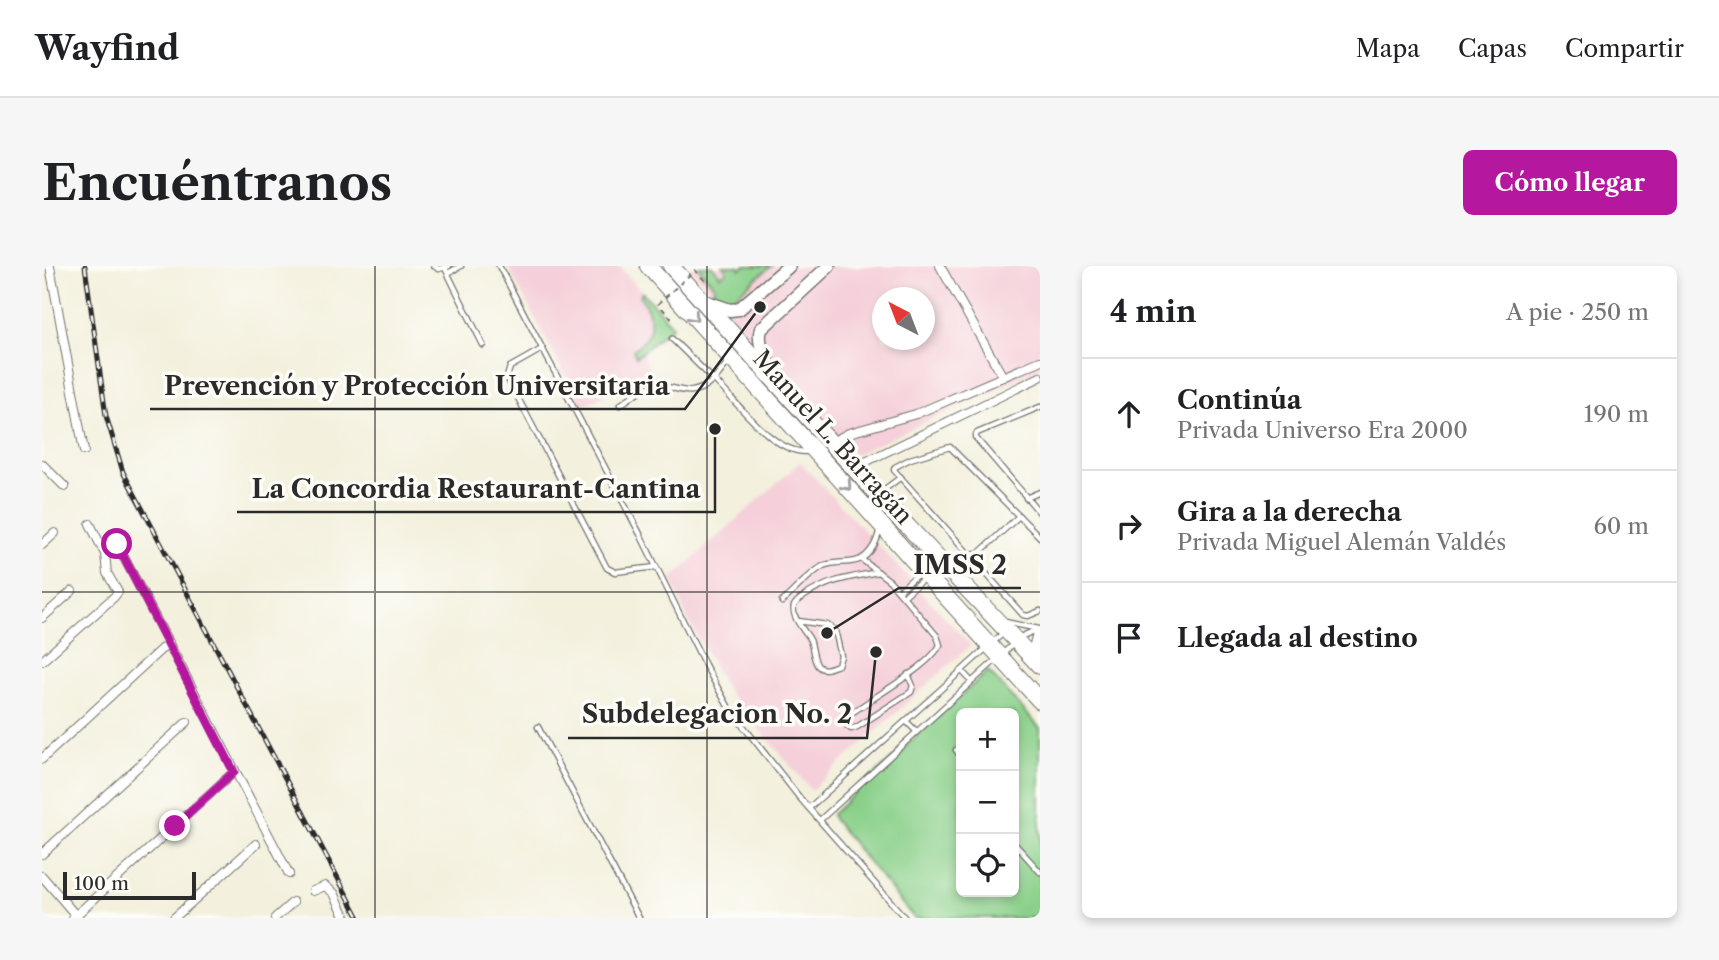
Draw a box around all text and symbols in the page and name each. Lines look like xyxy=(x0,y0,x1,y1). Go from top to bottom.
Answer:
text: Wayfind xyxy=(35,28,179,69)
text: Mapa xyxy=(1356,34,1420,63)
text: Capas xyxy=(1458,34,1527,63)
text: Compartir xyxy=(1565,34,1684,63)
button: Cómo llegar xyxy=(1463,150,1677,215)
text: Encuéntranos xyxy=(42,152,392,213)
north arrow xyxy=(872,287,935,350)
text: 4 min xyxy=(1110,293,1196,330)
text: A pie · 250 m xyxy=(1506,298,1649,326)
one-way arrow xyxy=(686,308,698,321)
street label: Manuel L. Barragán xyxy=(747,344,919,530)
callout: Prevención y Protección Universitaria xyxy=(150,362,685,409)
text: Prevención y Protección Universitaria xyxy=(164,370,671,402)
text: Continúa xyxy=(1177,384,1302,416)
icon: ahead xyxy=(1110,395,1148,433)
text: 190 m xyxy=(1584,400,1649,428)
text: Privada Universo Era 2000 xyxy=(1177,416,1468,444)
callout: La Concordia Restaurant-Cantina xyxy=(237,465,715,512)
text: La Concordia Restaurant-Cantina xyxy=(251,473,701,505)
one-way arrow xyxy=(838,477,851,490)
text: Gira a la derecha xyxy=(1177,496,1402,528)
icon: right xyxy=(1110,507,1148,545)
text: 60 m xyxy=(1593,512,1649,540)
route start xyxy=(101,528,132,559)
text: Privada Miguel Alemán Valdés xyxy=(1177,528,1506,556)
callout: IMSS 2 xyxy=(899,541,1021,588)
text: IMSS 2 xyxy=(913,549,1007,581)
icon: arrive xyxy=(1110,619,1148,657)
text: Llegada al destino xyxy=(1177,622,1418,654)
callout: Subdelegacion No. 2 xyxy=(568,691,867,738)
text: Subdelegacion No. 2 xyxy=(582,698,852,730)
map controls xyxy=(956,708,1019,897)
button: + xyxy=(956,708,1019,771)
button: − xyxy=(956,771,1019,834)
route end xyxy=(159,810,190,841)
button: locate xyxy=(956,834,1019,897)
scale bar xyxy=(63,869,196,901)
text: 100 m xyxy=(74,872,129,895)

